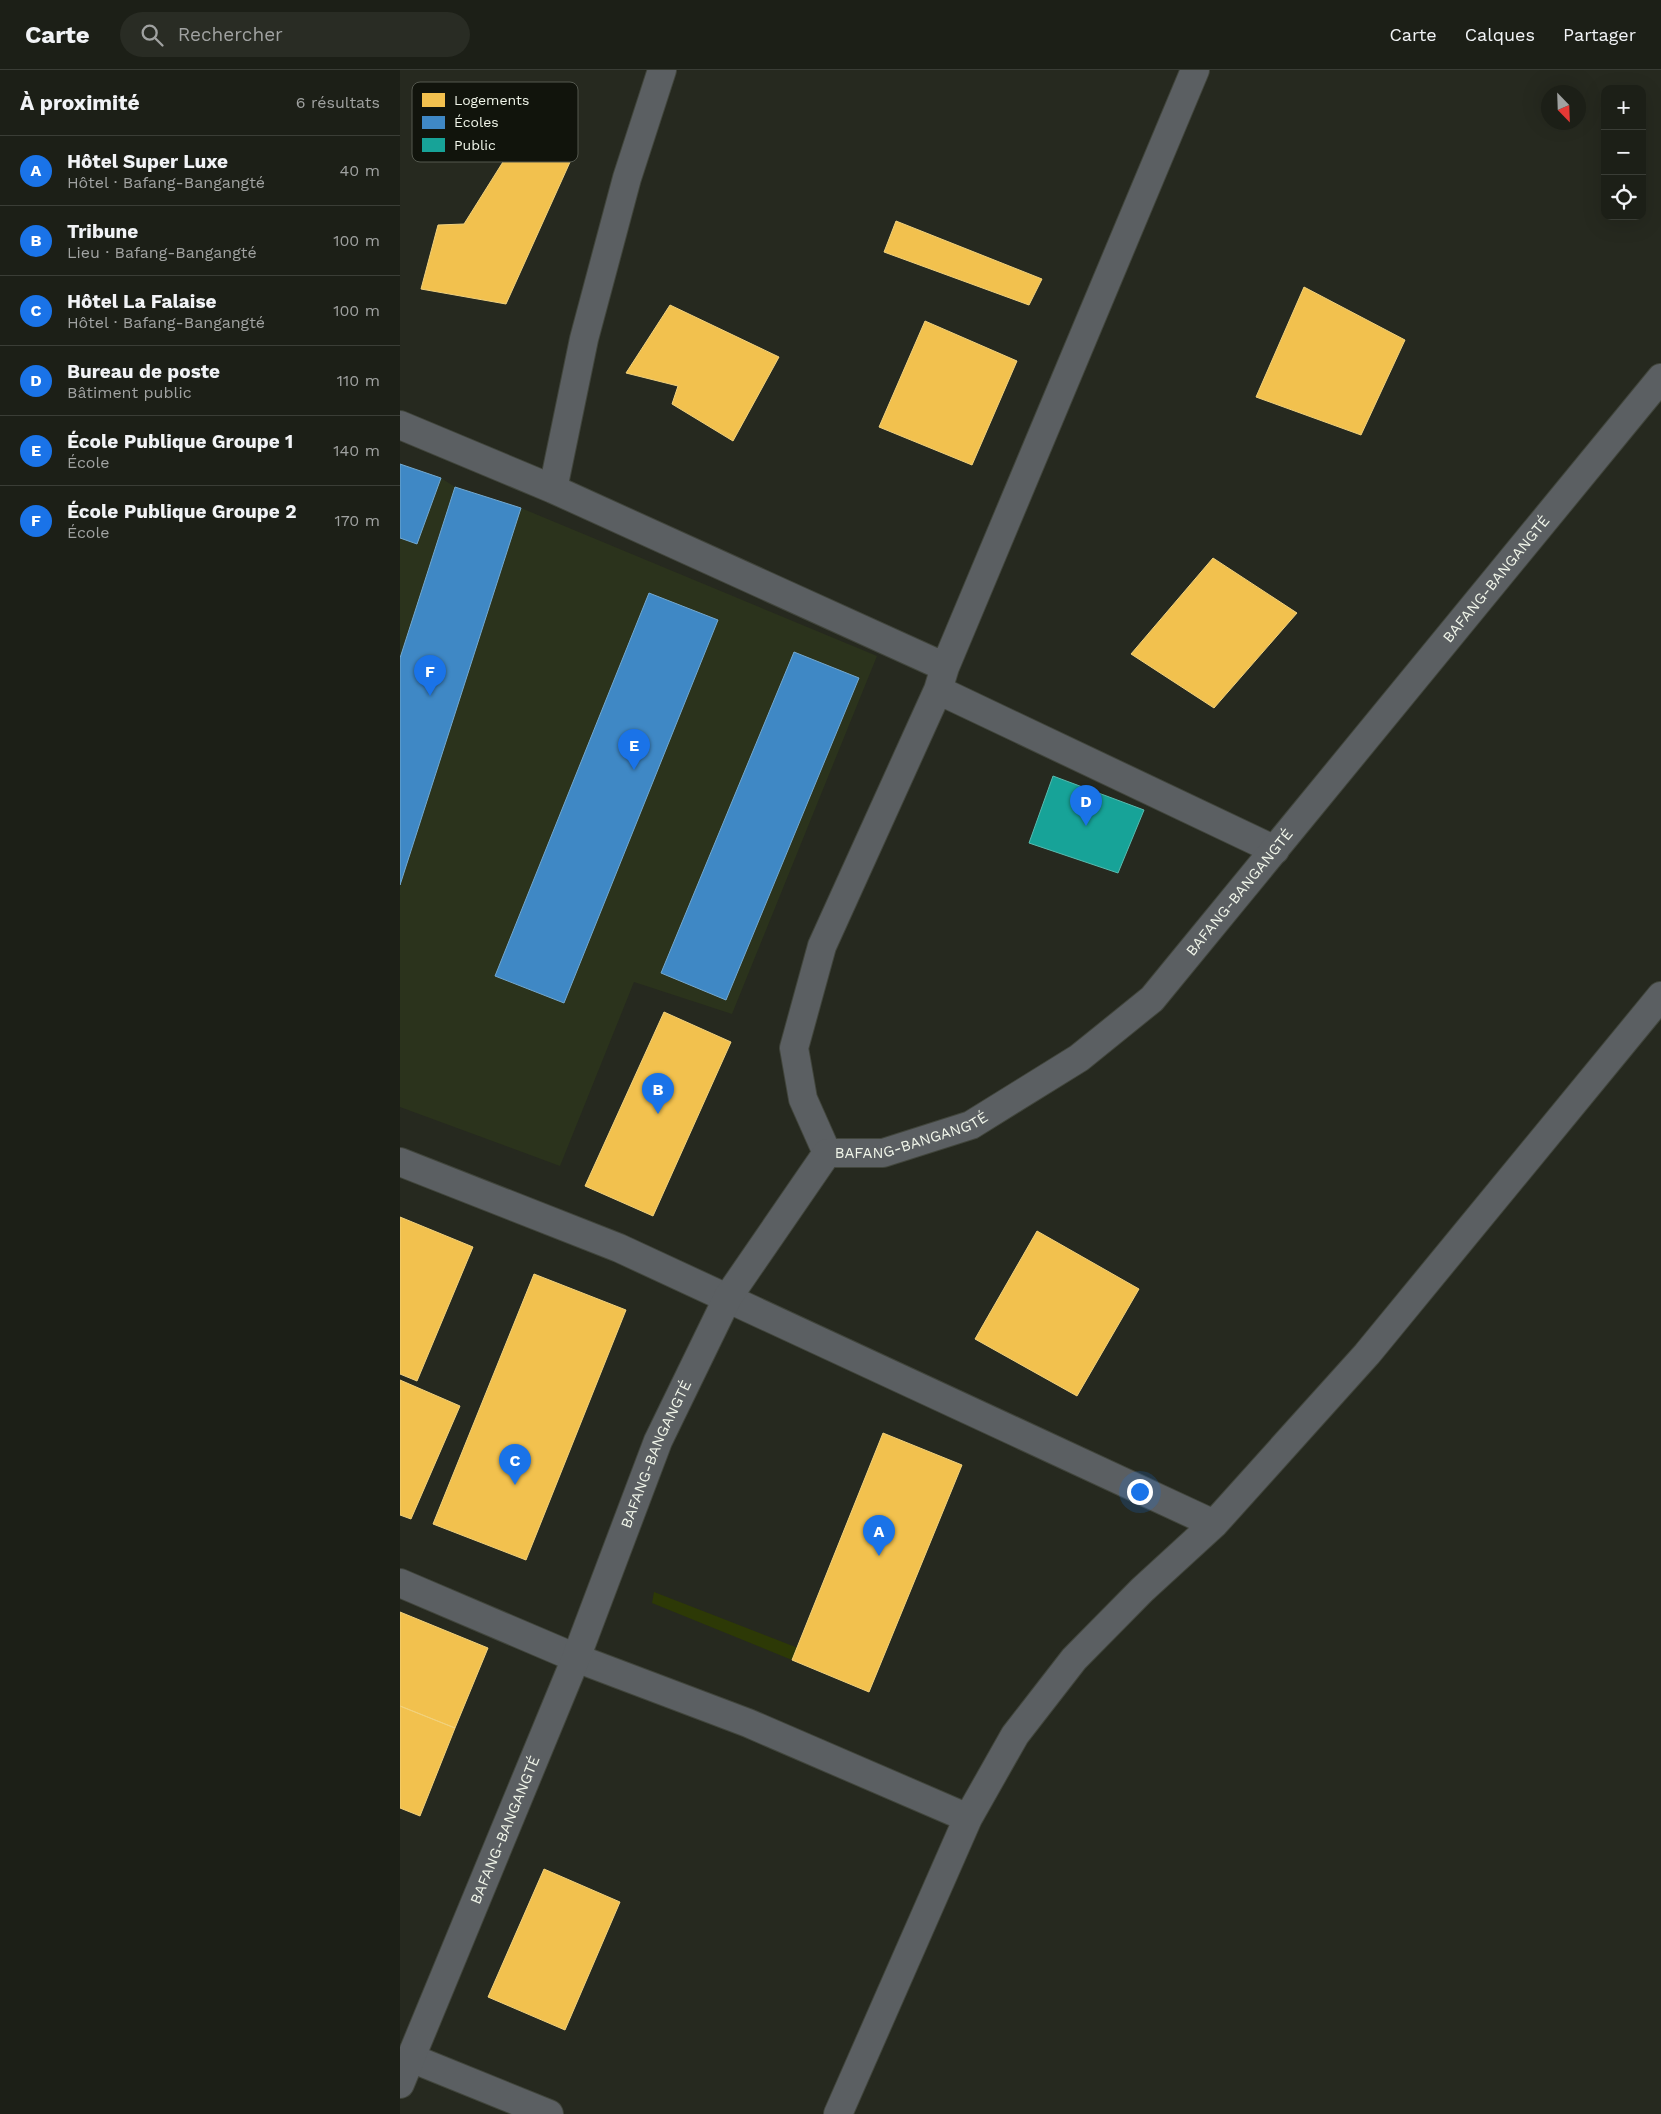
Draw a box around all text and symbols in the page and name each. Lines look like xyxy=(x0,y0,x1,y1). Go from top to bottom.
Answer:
search box xyxy=(120,12,470,57)
text: Carte xyxy=(25,21,90,49)
icon: search xyxy=(138,21,166,49)
text: Rechercher xyxy=(178,23,283,46)
text: Carte xyxy=(1389,24,1437,45)
text: Calques xyxy=(1465,24,1535,45)
text: Partager xyxy=(1563,24,1636,45)
legend xyxy=(412,82,578,162)
north arrow xyxy=(1541,85,1586,130)
map controls xyxy=(1601,85,1646,220)
button: + xyxy=(1601,85,1646,130)
text: À proximité xyxy=(20,90,140,115)
text: Logements xyxy=(454,92,529,108)
text: 6 résultats xyxy=(296,93,380,112)
text: Écoles xyxy=(454,114,499,130)
button: − xyxy=(1601,130,1646,175)
text: Public xyxy=(454,137,496,153)
text: Hôtel Super Luxe xyxy=(67,150,228,173)
text: A xyxy=(31,161,41,180)
text: 40 m xyxy=(340,161,380,180)
text: Hôtel · Bafang-Bangangté xyxy=(67,173,265,192)
button: locate xyxy=(1601,175,1646,220)
text: Tribune xyxy=(67,220,138,243)
text: B xyxy=(31,231,41,250)
text: 100 m xyxy=(333,231,380,250)
text: Lieu · Bafang-Bangangté xyxy=(67,243,257,262)
text: Hôtel La Falaise xyxy=(67,290,216,313)
text: C xyxy=(31,301,41,320)
text: 100 m xyxy=(333,301,380,320)
text: Hôtel · Bafang-Bangangté xyxy=(67,313,265,332)
text: Bureau de poste xyxy=(67,360,220,383)
text: D xyxy=(30,371,42,390)
text: 110 m xyxy=(337,371,380,390)
text: Bâtiment public xyxy=(67,383,192,402)
text: École Publique Groupe 1 xyxy=(67,430,293,453)
text: E xyxy=(31,441,41,460)
text: 140 m xyxy=(333,441,380,460)
text: École xyxy=(67,453,110,472)
text: École Publique Groupe 2 xyxy=(67,500,296,523)
text: F xyxy=(31,511,41,530)
text: 170 m xyxy=(334,511,380,530)
street label: BAFANG-BANGANGTÉ xyxy=(1439,512,1553,646)
text: École xyxy=(67,523,110,542)
pin: F xyxy=(414,655,446,696)
pin: E xyxy=(618,729,650,770)
pin: D xyxy=(1070,785,1102,826)
street label: BAFANG-BANGANGTÉ xyxy=(1182,825,1297,959)
pin: B xyxy=(642,1073,674,1114)
street label: BAFANG-BANGANGTÉ xyxy=(835,1108,991,1162)
street label: BAFANG-BANGANGTÉ xyxy=(617,1377,695,1531)
pin: C xyxy=(499,1444,531,1485)
your location xyxy=(1127,1479,1153,1505)
pin: A xyxy=(863,1515,895,1556)
street label: BAFANG-BANGANGTÉ xyxy=(466,1753,544,1907)

